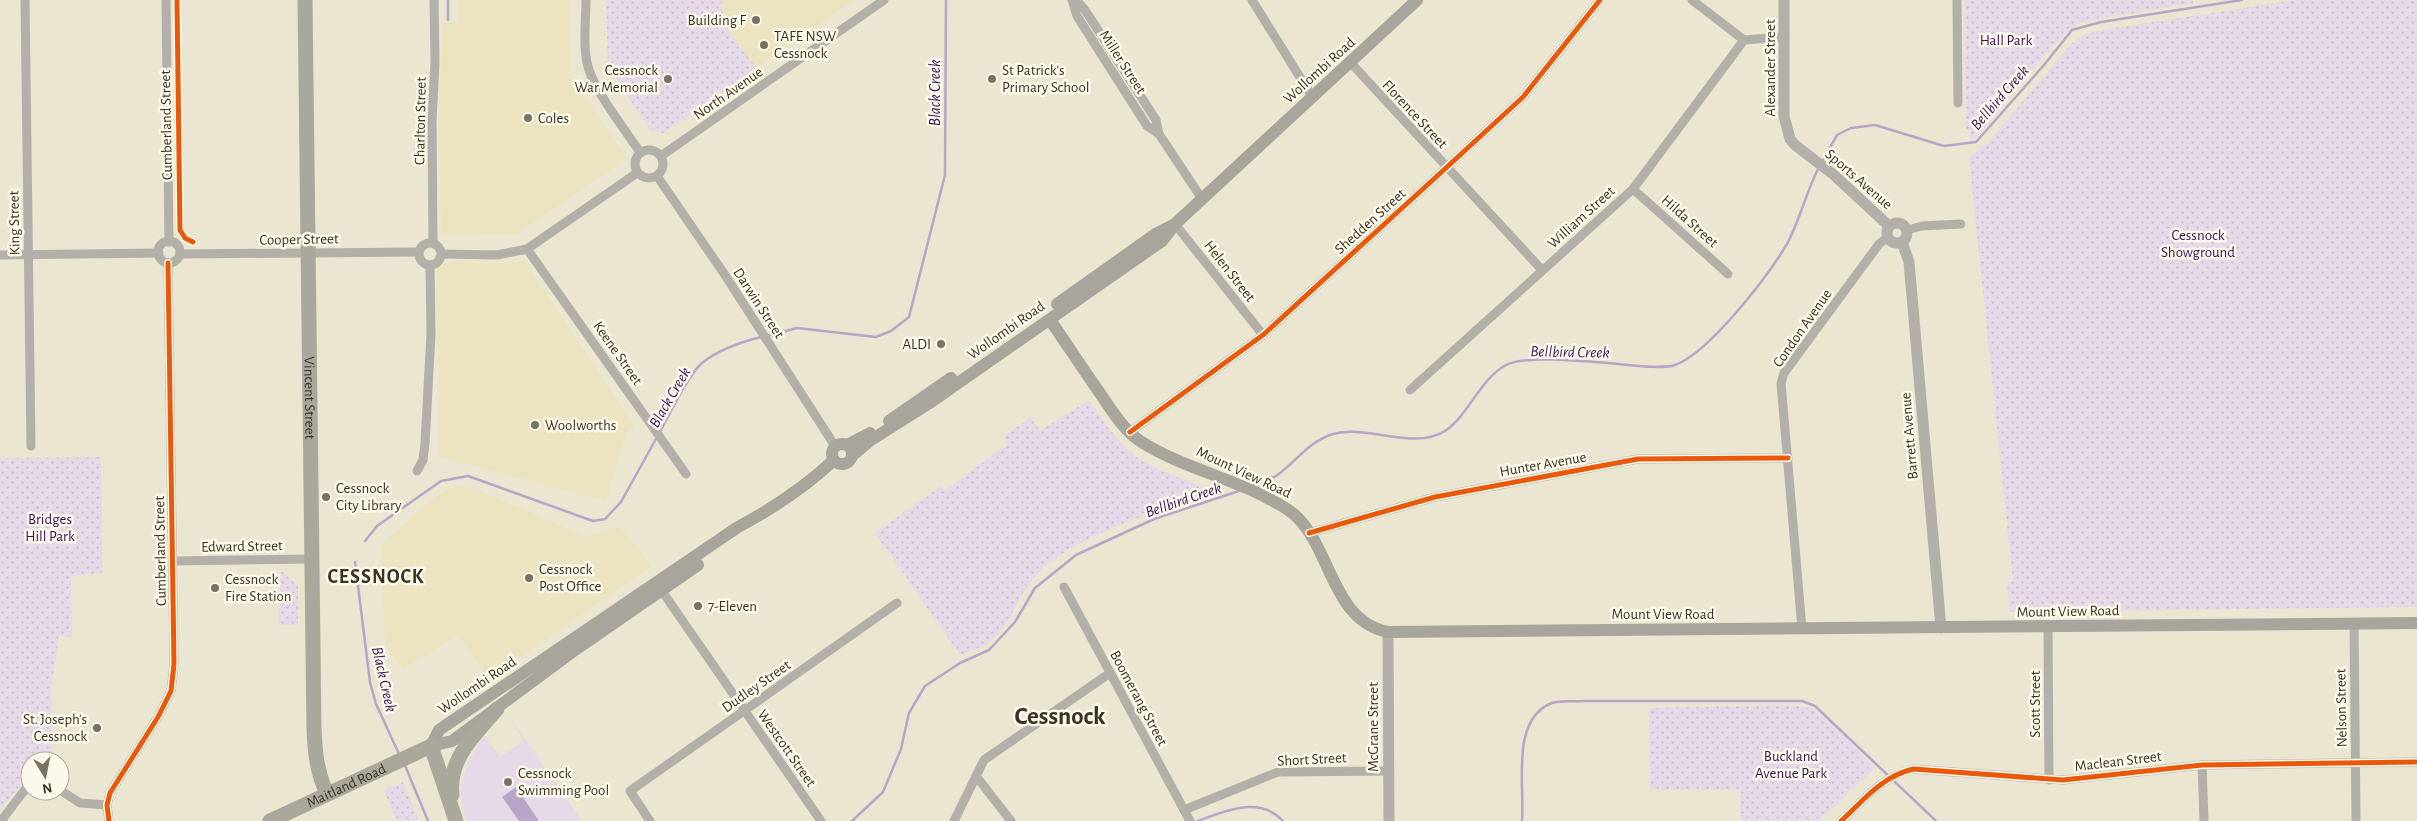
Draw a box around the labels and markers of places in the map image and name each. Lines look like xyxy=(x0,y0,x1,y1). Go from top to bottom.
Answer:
place label: Building F xyxy=(688,13,746,28)
marker: Building F xyxy=(750,14,762,26)
place label: TAFE NSW Cessnock xyxy=(774,29,837,61)
marker: TAFE NSW Cessnock xyxy=(758,39,770,51)
place label: Cessnock War Memorial xyxy=(575,63,658,95)
place label: St Patrick's Primary School xyxy=(1002,63,1090,95)
marker: Cessnock War Memorial xyxy=(662,73,674,85)
marker: St Patrick's Primary School xyxy=(986,73,998,85)
place label: Coles xyxy=(538,111,569,126)
marker: Coles xyxy=(522,112,534,124)
place label: ALDI xyxy=(902,337,931,352)
marker: ALDI xyxy=(935,338,947,350)
place label: Woolworths xyxy=(545,418,616,433)
marker: Woolworths xyxy=(529,419,541,431)
place label: Cessnock City Library xyxy=(336,481,402,513)
marker: Cessnock City Library xyxy=(320,491,332,503)
place label: Cessnock Post Office xyxy=(539,562,602,594)
place label: Cessnock Fire Station xyxy=(225,572,292,604)
marker: Cessnock Post Office xyxy=(523,572,535,584)
marker: Cessnock Fire Station xyxy=(209,582,221,594)
place label: 7-Eleven xyxy=(708,599,757,614)
marker: 7-Eleven xyxy=(692,600,704,612)
place label: St. Joseph's Cessnock xyxy=(23,712,87,744)
marker: St. Joseph's Cessnock xyxy=(91,722,103,734)
place label: Cessnock Swimming Pool xyxy=(518,766,609,798)
marker: Cessnock Swimming Pool xyxy=(502,776,514,788)

